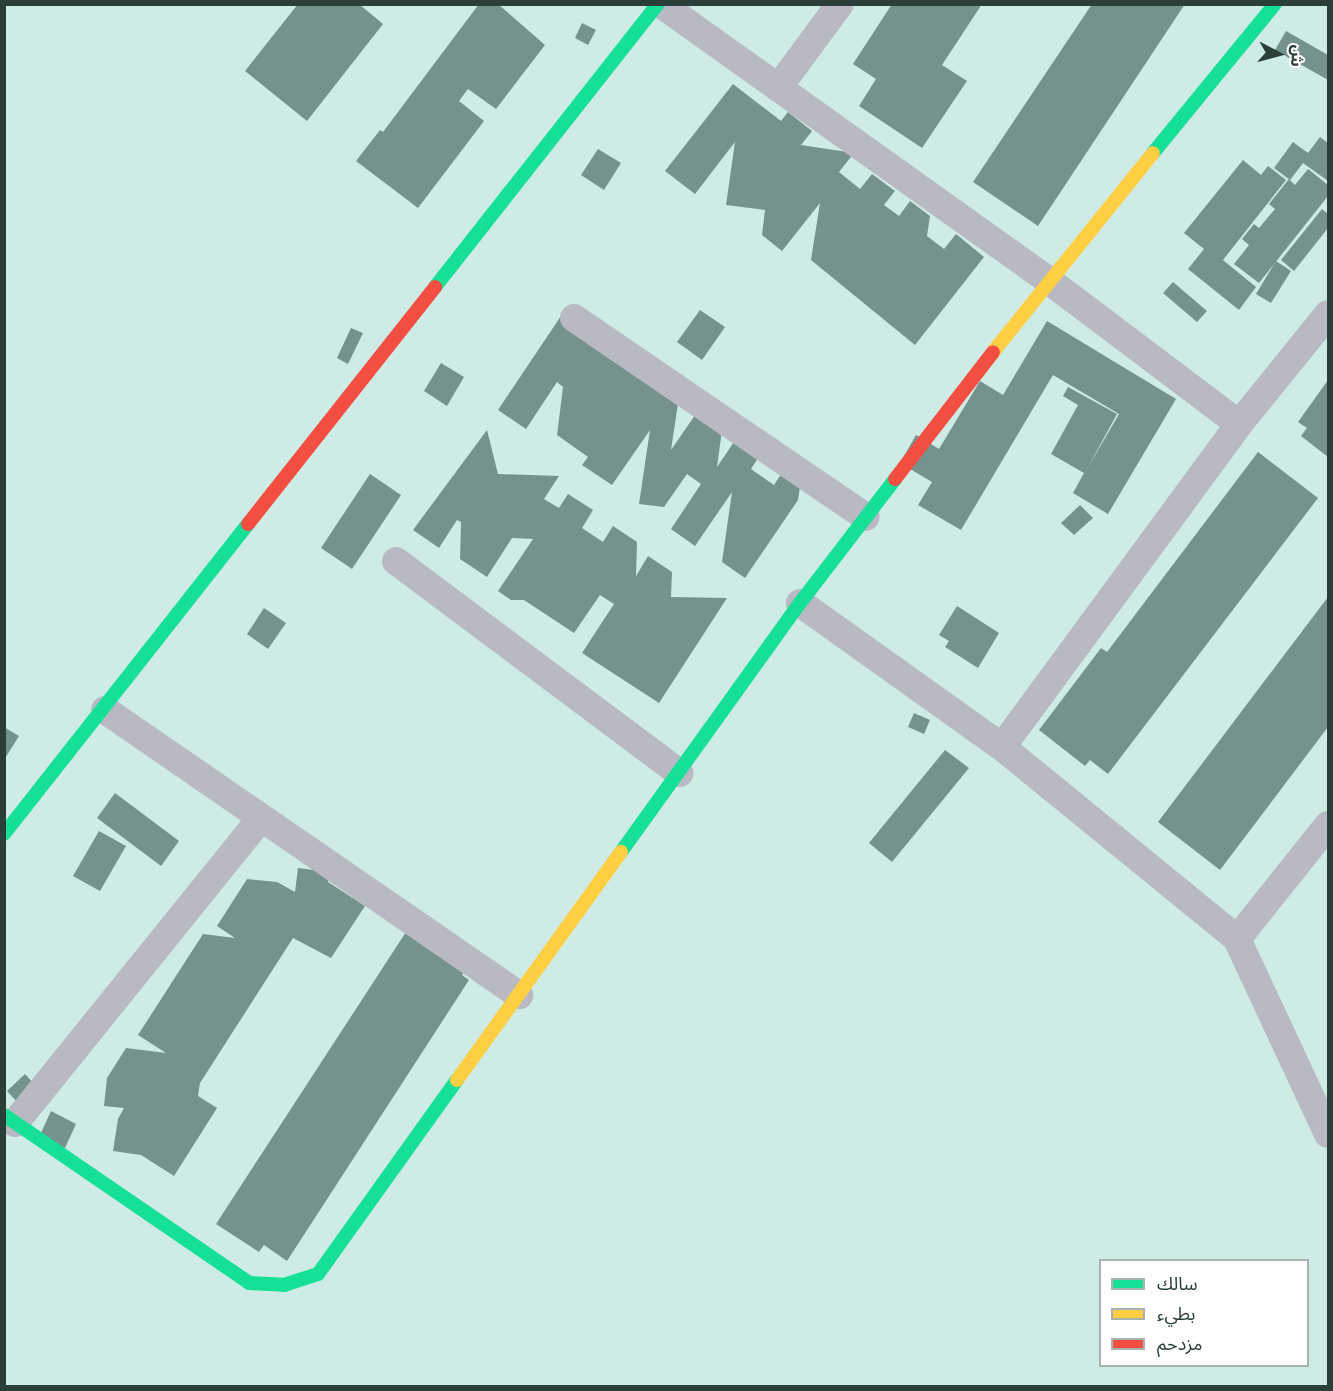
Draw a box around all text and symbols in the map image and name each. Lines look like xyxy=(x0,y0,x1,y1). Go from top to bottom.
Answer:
north arrow xyxy=(1249,24,1309,84)
text: ش xyxy=(1285,44,1310,68)
legend xyxy=(1099,1259,1309,1367)
text: سالك xyxy=(1157,1271,1198,1297)
text: بطيء xyxy=(1157,1301,1195,1327)
text: مزدحم xyxy=(1157,1331,1202,1357)

